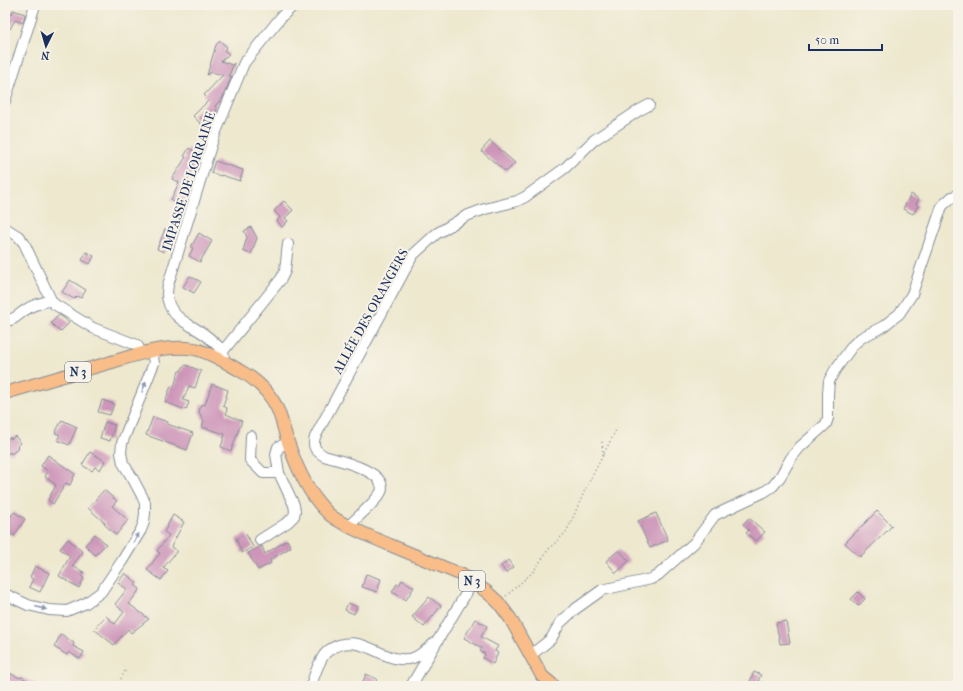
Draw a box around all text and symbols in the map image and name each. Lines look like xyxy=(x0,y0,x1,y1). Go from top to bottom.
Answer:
north arrow xyxy=(26,26,66,66)
scale bar xyxy=(809,26,882,52)
text: 50 m xyxy=(815,33,839,47)
text: N xyxy=(40,49,50,62)
street label: IMPASSE DE LORRAINE xyxy=(159,110,218,253)
street label: ALLÉE DES ORANGERS xyxy=(329,246,411,377)
road number: N 3 xyxy=(65,362,91,382)
one-way arrow xyxy=(141,381,147,392)
one-way arrow xyxy=(132,532,139,544)
road number: N 3 xyxy=(459,571,485,591)
one-way arrow xyxy=(35,605,47,611)

